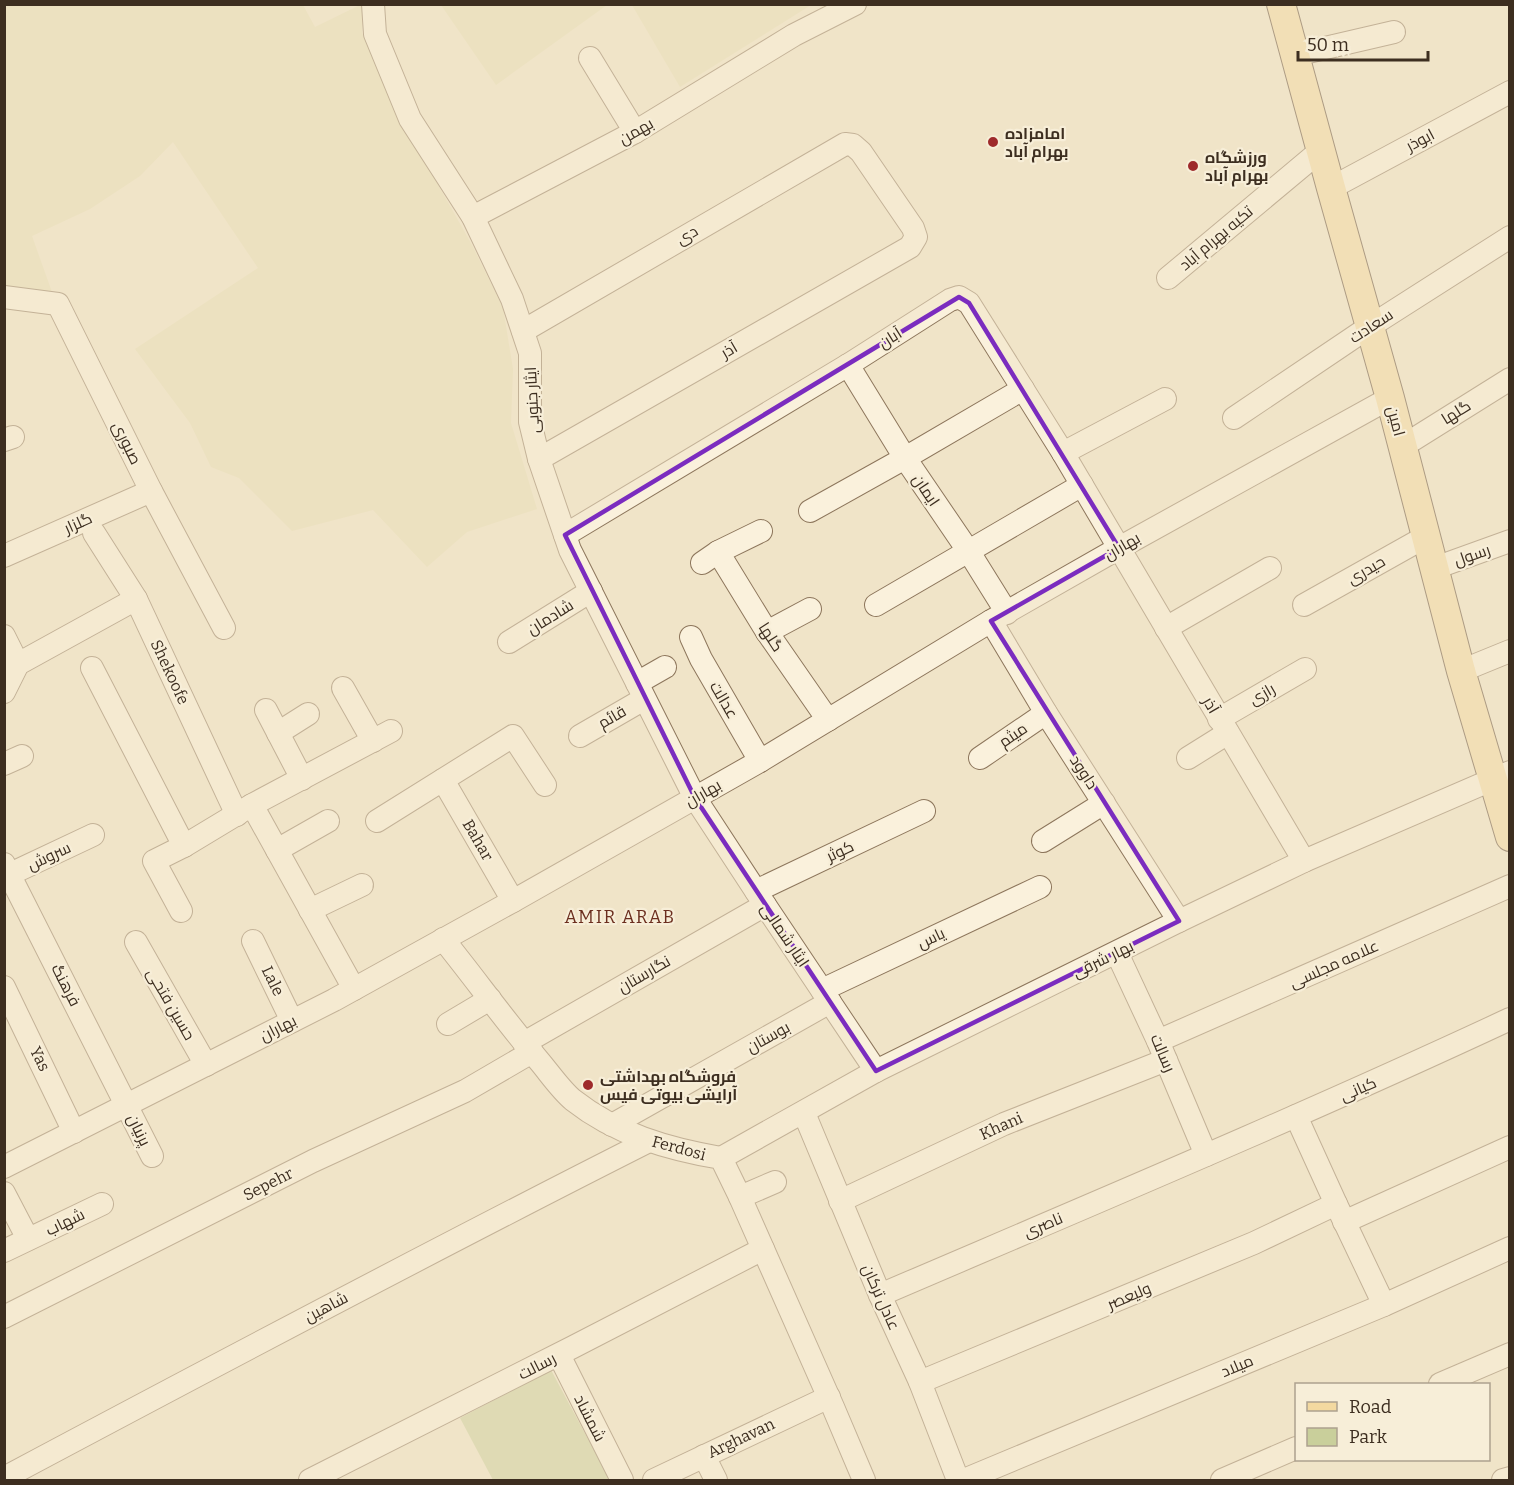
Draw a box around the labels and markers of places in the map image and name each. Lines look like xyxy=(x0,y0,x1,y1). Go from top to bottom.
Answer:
place label: امامزاده بهرام آباد xyxy=(1005,124,1069,163)
marker: امامزاده بهرام آباد xyxy=(986,135,1000,149)
place label: ورزشگاه بهرام آباد xyxy=(1205,148,1269,187)
marker: ورزشگاه بهرام آباد xyxy=(1186,159,1200,173)
place label: فروشگاه بهداشتی آرایشی بیوتی فیس xyxy=(600,1067,737,1104)
marker: فروشگاه بهداشتی آرایشی بیوتی فیس xyxy=(581,1078,595,1092)

